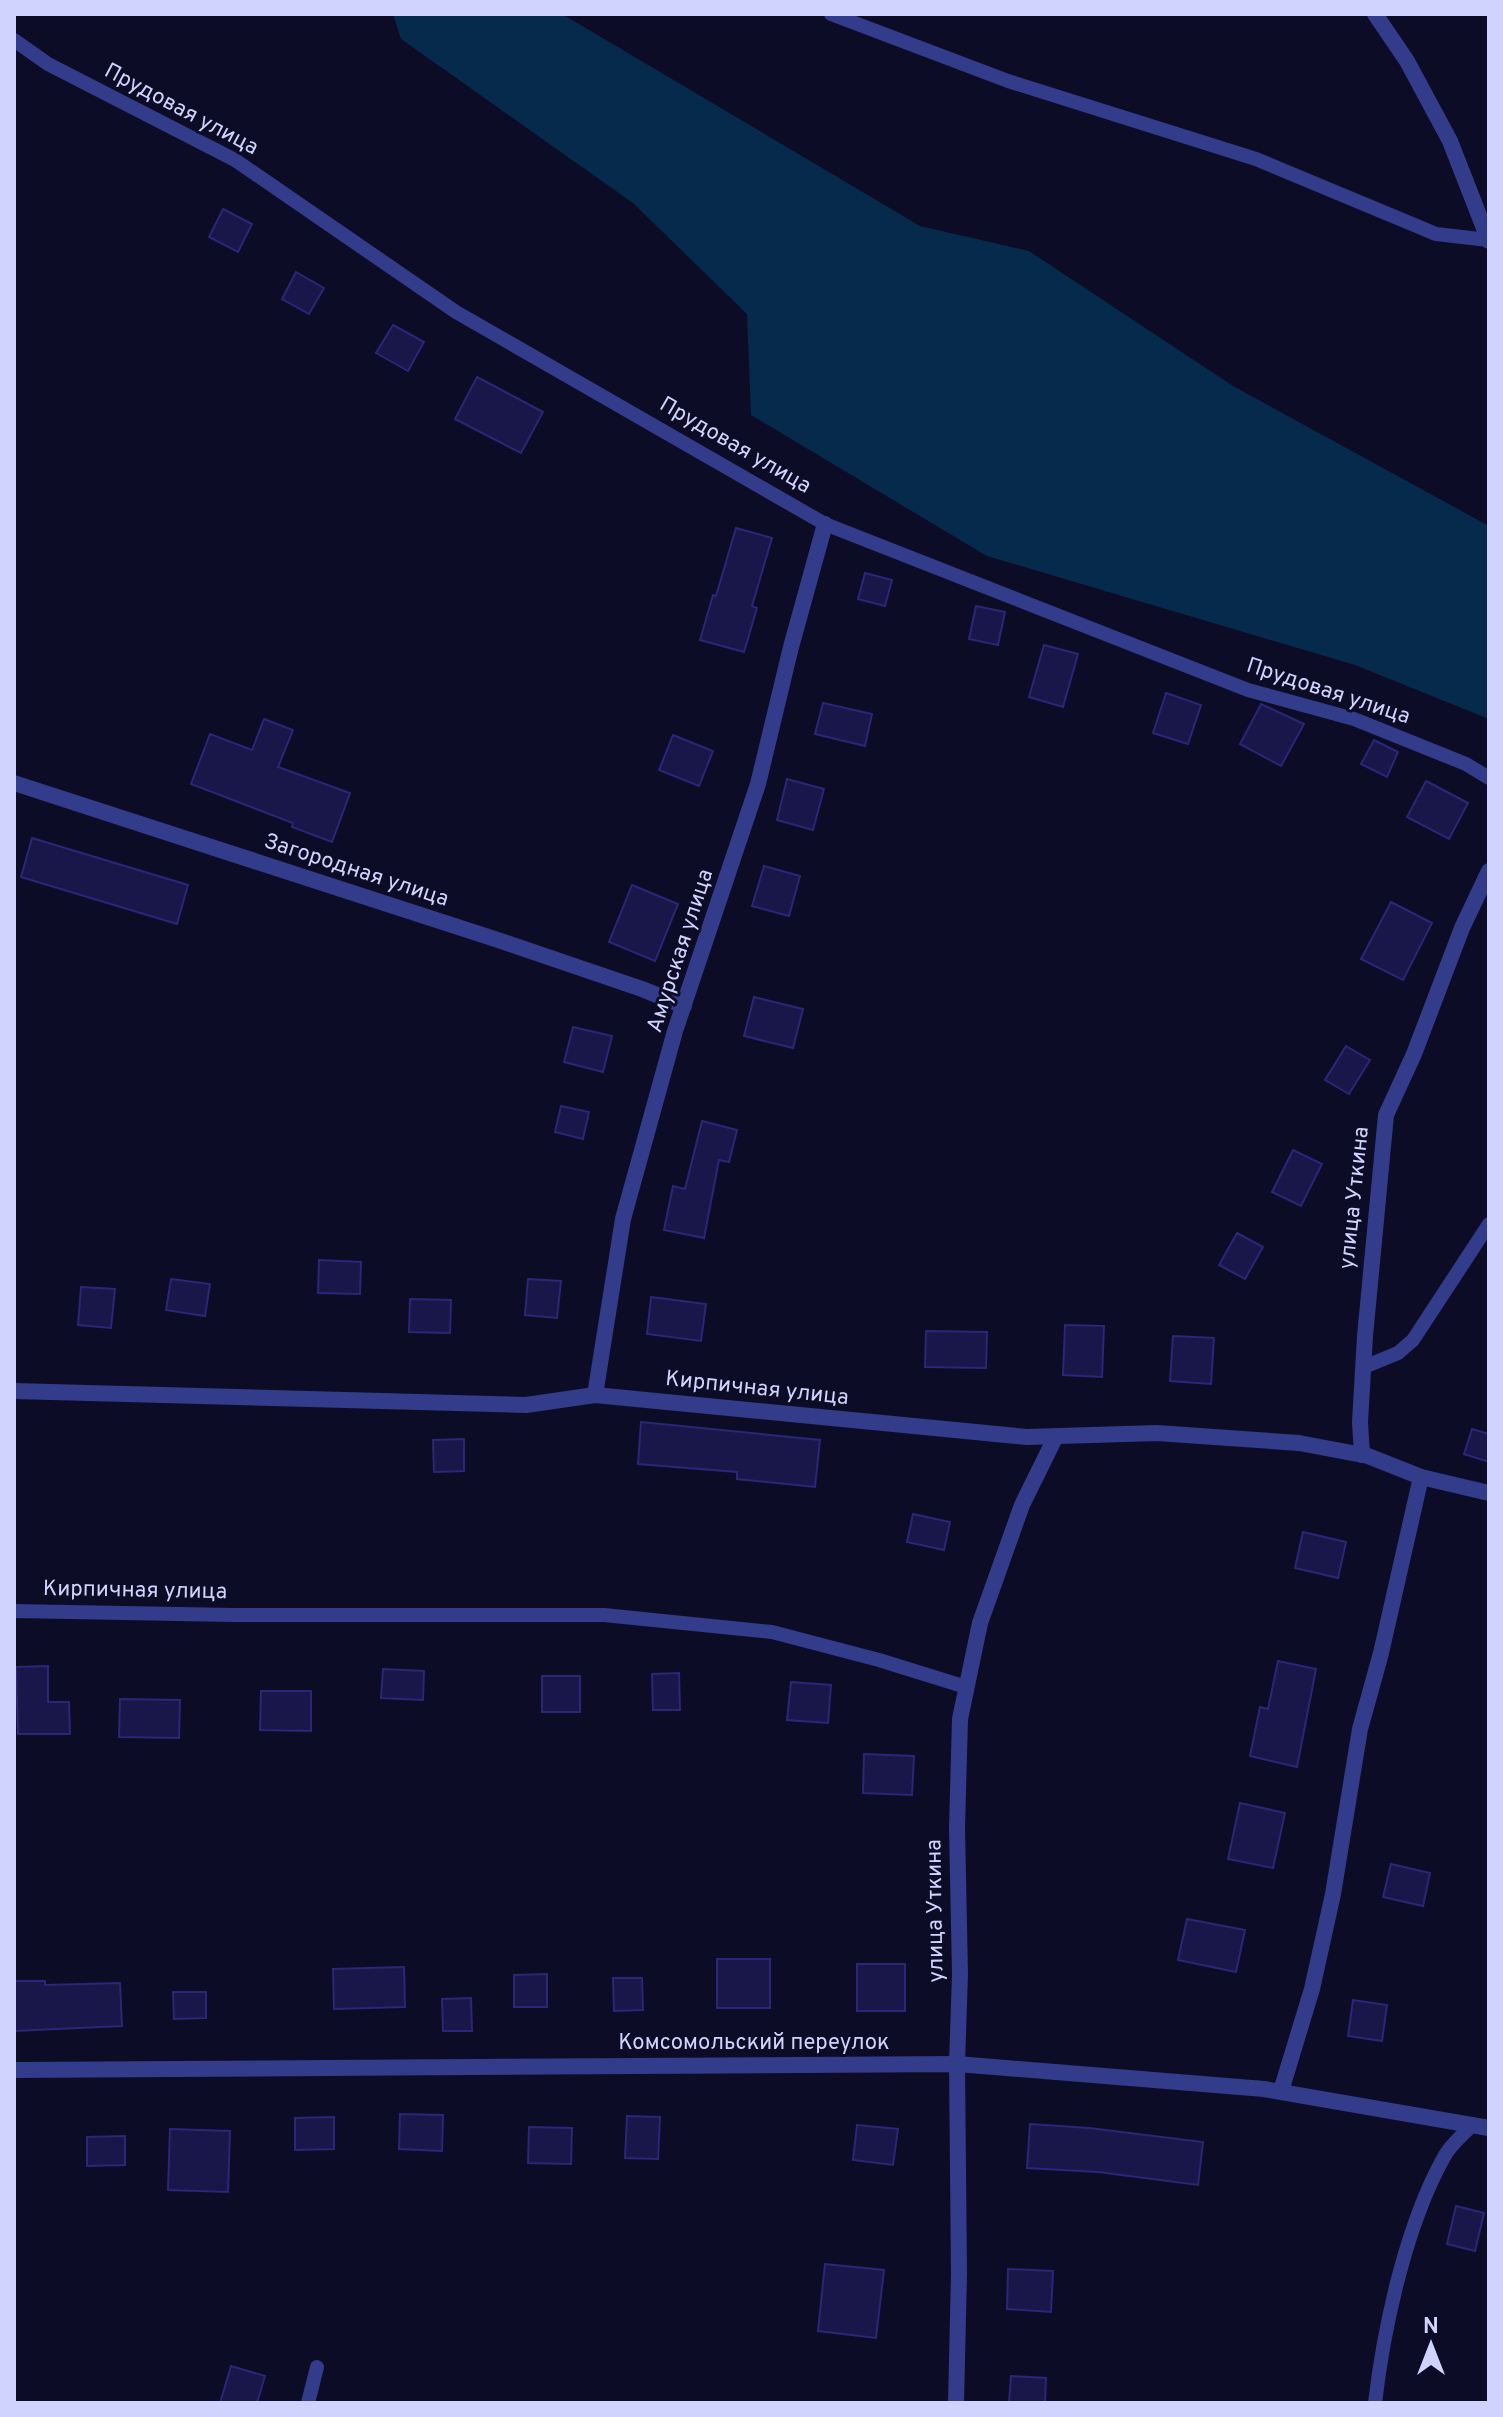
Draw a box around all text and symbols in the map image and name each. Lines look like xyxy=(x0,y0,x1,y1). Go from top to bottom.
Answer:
street label: Прудовая улица xyxy=(99,58,263,162)
street label: Прудовая улица xyxy=(654,392,816,500)
street label: Прудовая улица xyxy=(1243,653,1413,731)
street label: Загородная улица xyxy=(260,828,452,914)
street label: Амурская улица xyxy=(642,866,720,1036)
street label: улица Уткина xyxy=(1334,1125,1376,1271)
street label: Кирпичная улица xyxy=(664,1366,850,1412)
street label: Кирпичная улица xyxy=(43,1576,227,1606)
street label: улица Уткина xyxy=(921,1839,951,1983)
street label: Комсомольский переулок xyxy=(618,2030,890,2057)
north arrow xyxy=(1391,2305,1471,2385)
text: N xyxy=(1423,2314,1439,2341)

